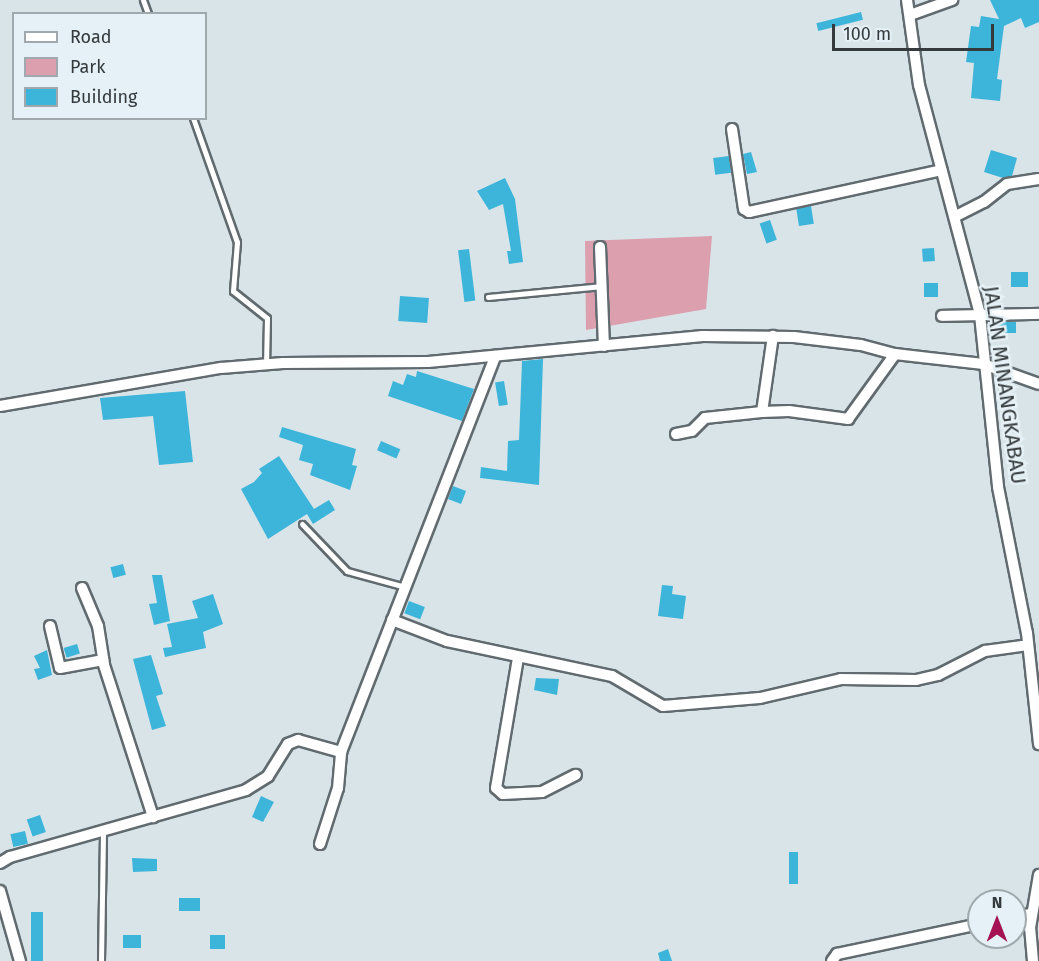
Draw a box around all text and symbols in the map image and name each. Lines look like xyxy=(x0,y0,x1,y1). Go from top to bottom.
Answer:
legend xyxy=(12,12,207,120)
scale bar xyxy=(835,12,997,50)
text: 100 m xyxy=(843,23,891,45)
text: Road xyxy=(70,26,112,48)
text: Park xyxy=(70,56,105,78)
text: Building xyxy=(70,86,137,108)
street label: JALAN MINANGKABAU xyxy=(979,284,1031,486)
north arrow xyxy=(967,889,1027,949)
text: N xyxy=(992,893,1002,912)

